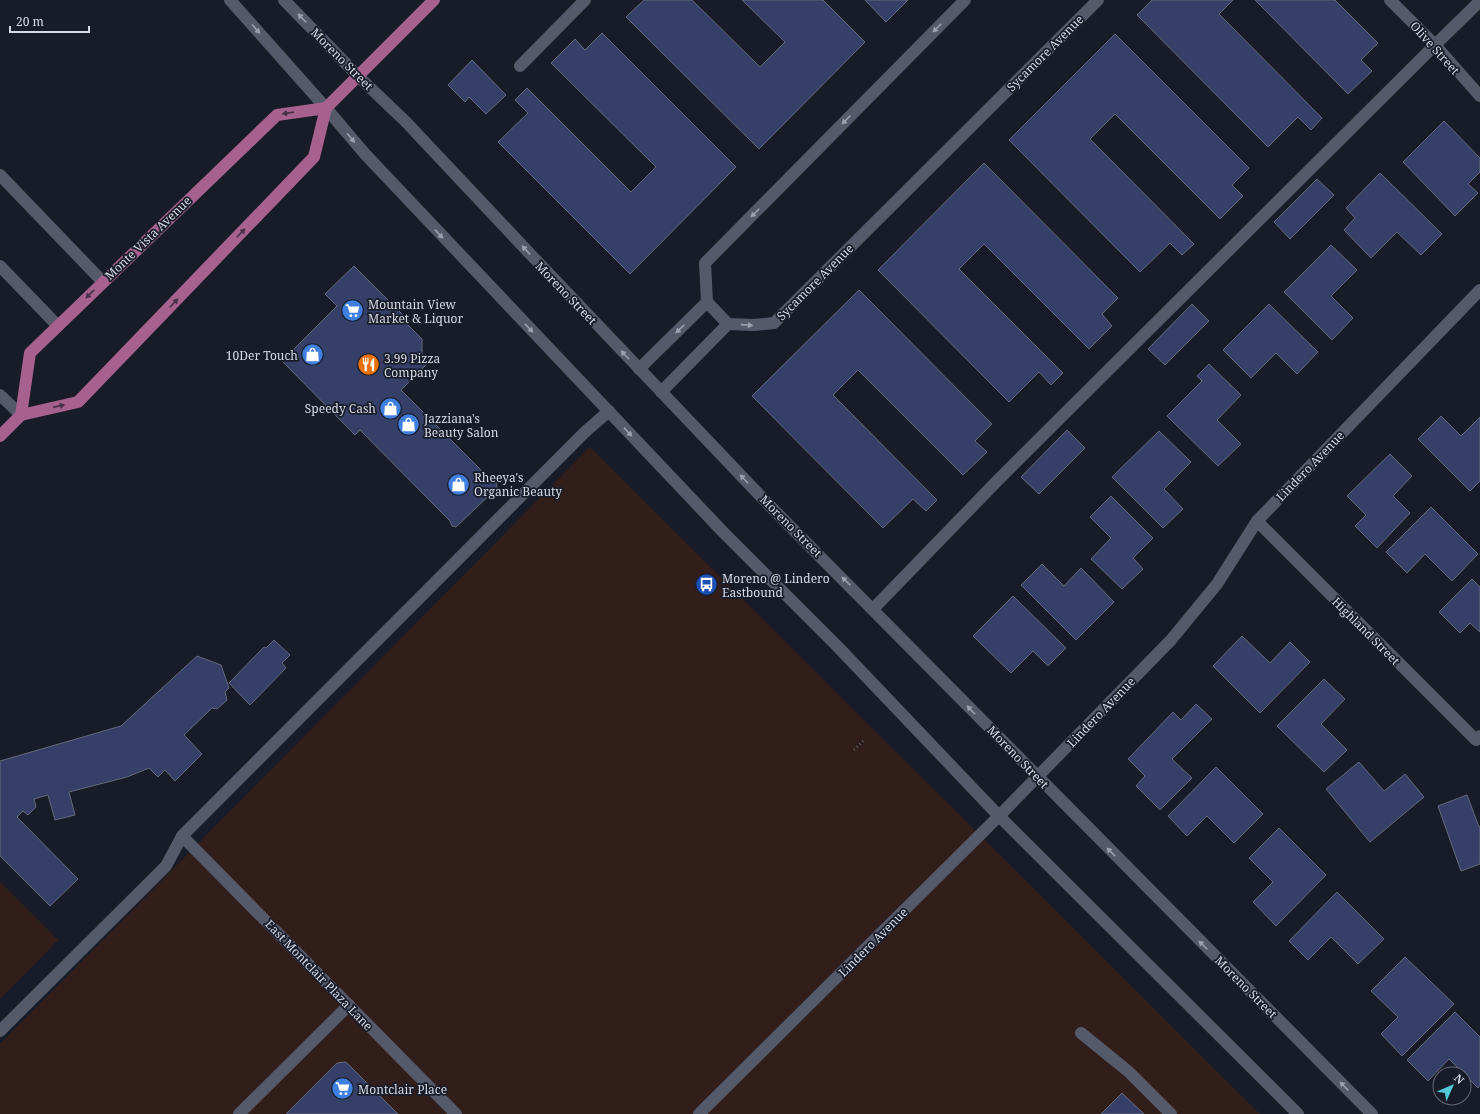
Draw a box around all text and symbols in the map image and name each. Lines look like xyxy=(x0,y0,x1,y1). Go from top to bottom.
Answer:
scale bar xyxy=(10,8,89,34)
street label: Sycamore Avenue xyxy=(1003,11,1087,95)
text: 20 m xyxy=(16,13,44,30)
one-way arrow xyxy=(297,13,307,23)
street label: Olive Street xyxy=(1406,18,1464,78)
one-way arrow xyxy=(932,23,942,33)
one-way arrow xyxy=(251,24,260,34)
street label: Moreno Street xyxy=(307,24,377,94)
one-way arrow xyxy=(282,110,294,116)
one-way arrow xyxy=(841,115,851,125)
one-way arrow xyxy=(347,133,356,143)
street label: Monte Vista Avenue xyxy=(101,192,195,284)
one-way arrow xyxy=(750,208,760,218)
one-way arrow xyxy=(236,228,246,238)
one-way arrow xyxy=(434,229,444,239)
street label: Sycamore Avenue xyxy=(773,240,857,324)
one-way arrow xyxy=(522,246,531,255)
street label: Moreno Street xyxy=(532,258,600,328)
one-way arrow xyxy=(85,289,95,299)
place label: Mountain View Market & Liquor xyxy=(368,296,463,327)
one-way arrow xyxy=(169,298,179,308)
supermarket icon: Mountain View Market & Liquor xyxy=(340,298,366,324)
one-way arrow xyxy=(741,321,753,328)
one-way arrow xyxy=(524,323,533,333)
one-way arrow xyxy=(675,324,685,334)
shop icon: 10Der Touch xyxy=(300,342,326,368)
place label: 10Der Touch xyxy=(226,347,298,364)
place label: 3.99 Pizza Company xyxy=(384,350,441,381)
one-way arrow xyxy=(621,350,630,360)
restaurant icon: 3.99 Pizza Company xyxy=(355,352,381,378)
shop icon: Speedy Cash xyxy=(378,395,404,421)
place label: Speedy Cash xyxy=(305,400,376,417)
one-way arrow xyxy=(52,403,65,409)
place label: Jazziana's Beauty Salon xyxy=(423,410,499,441)
shop icon: Jazziana's Beauty Salon xyxy=(396,412,422,438)
one-way arrow xyxy=(623,427,633,437)
street label: Lindero Avenue xyxy=(1272,427,1348,505)
place label: Rheeya's Organic Beauty xyxy=(474,469,562,500)
shop icon: Rheeya's Organic Beauty xyxy=(445,471,471,497)
one-way arrow xyxy=(740,474,749,484)
street label: Moreno Street xyxy=(756,491,826,561)
place label: Moreno @ Lindero Eastbound xyxy=(722,570,830,601)
bus stop icon: Moreno @ Lindero Eastbound xyxy=(693,572,719,598)
one-way arrow xyxy=(841,576,851,586)
street label: Highland Street xyxy=(1328,593,1404,669)
street label: Lindero Avenue xyxy=(1063,673,1139,751)
one-way arrow xyxy=(966,705,976,715)
street label: Moreno Street xyxy=(984,722,1052,792)
one-way arrow xyxy=(1107,847,1116,857)
street label: Lindero Avenue xyxy=(835,904,911,980)
street label: East Montclair Plaza Lane xyxy=(261,916,377,1034)
one-way arrow xyxy=(1198,940,1208,949)
street label: Moreno Street xyxy=(1211,952,1281,1022)
north arrow xyxy=(1432,1066,1472,1106)
text: N xyxy=(1451,1070,1468,1087)
supermarket icon: Montclair Place xyxy=(329,1076,355,1102)
place label: Montclair Place xyxy=(358,1081,447,1098)
one-way arrow xyxy=(1339,1081,1349,1091)

